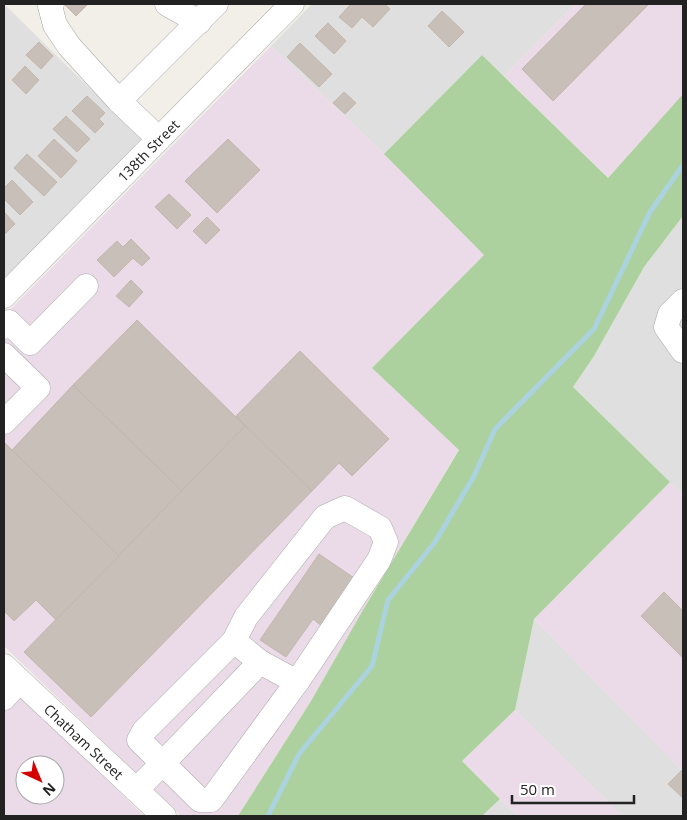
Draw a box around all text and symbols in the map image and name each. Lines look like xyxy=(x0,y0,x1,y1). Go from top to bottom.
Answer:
street label: 138th Street xyxy=(113,115,183,185)
street label: Chatham Street xyxy=(40,699,128,783)
north arrow xyxy=(15,755,65,805)
scale bar xyxy=(512,772,634,804)
text: N xyxy=(39,779,60,801)
text: 50 m xyxy=(520,779,555,799)

